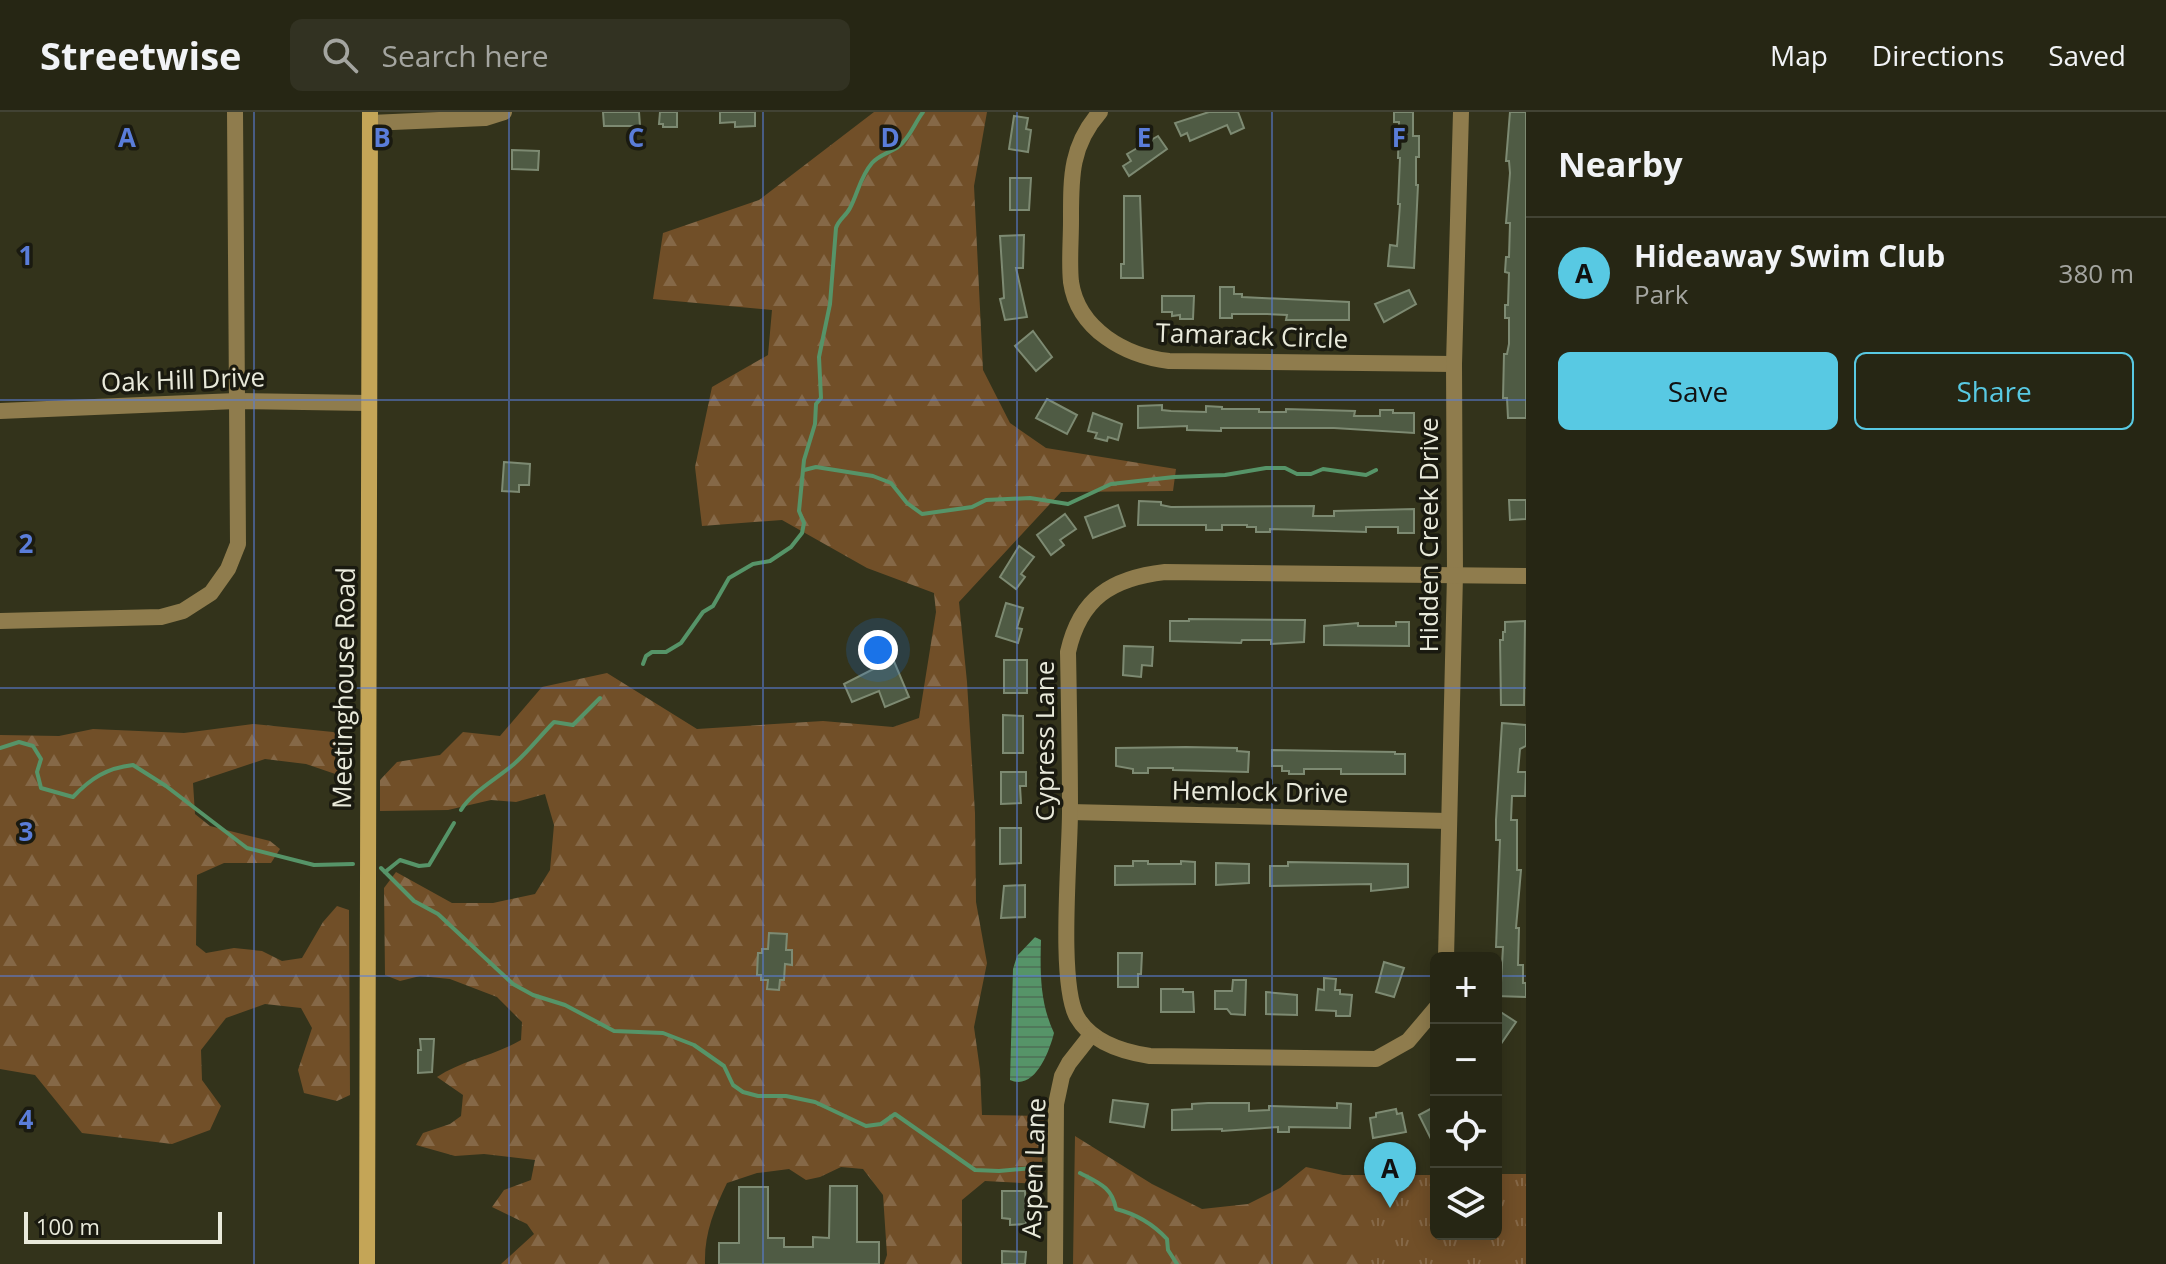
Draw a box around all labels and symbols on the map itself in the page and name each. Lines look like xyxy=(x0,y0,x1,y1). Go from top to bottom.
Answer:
text: A xyxy=(118,119,136,155)
text: B xyxy=(373,119,391,155)
text: C xyxy=(628,119,644,155)
text: D xyxy=(880,119,900,155)
text: E xyxy=(1137,119,1151,155)
text: F xyxy=(1392,119,1406,155)
text: 1 xyxy=(19,237,33,273)
street label: Tamarack Circle xyxy=(1155,314,1349,356)
street label: Oak Hill Drive xyxy=(100,358,266,400)
street label: Hidden Creek Drive xyxy=(1410,417,1446,653)
text: 2 xyxy=(19,525,34,561)
street label: Meetinghouse Road xyxy=(323,567,363,809)
your location xyxy=(858,630,898,670)
street label: Cypress Lane xyxy=(1026,661,1062,821)
street label: Hemlock Drive xyxy=(1171,771,1349,811)
text: 3 xyxy=(19,813,33,849)
street label: Aspen Lane xyxy=(1013,1097,1053,1239)
text: 4 xyxy=(19,1101,34,1137)
pin: A xyxy=(1364,1142,1416,1208)
scale bar xyxy=(24,1208,222,1244)

